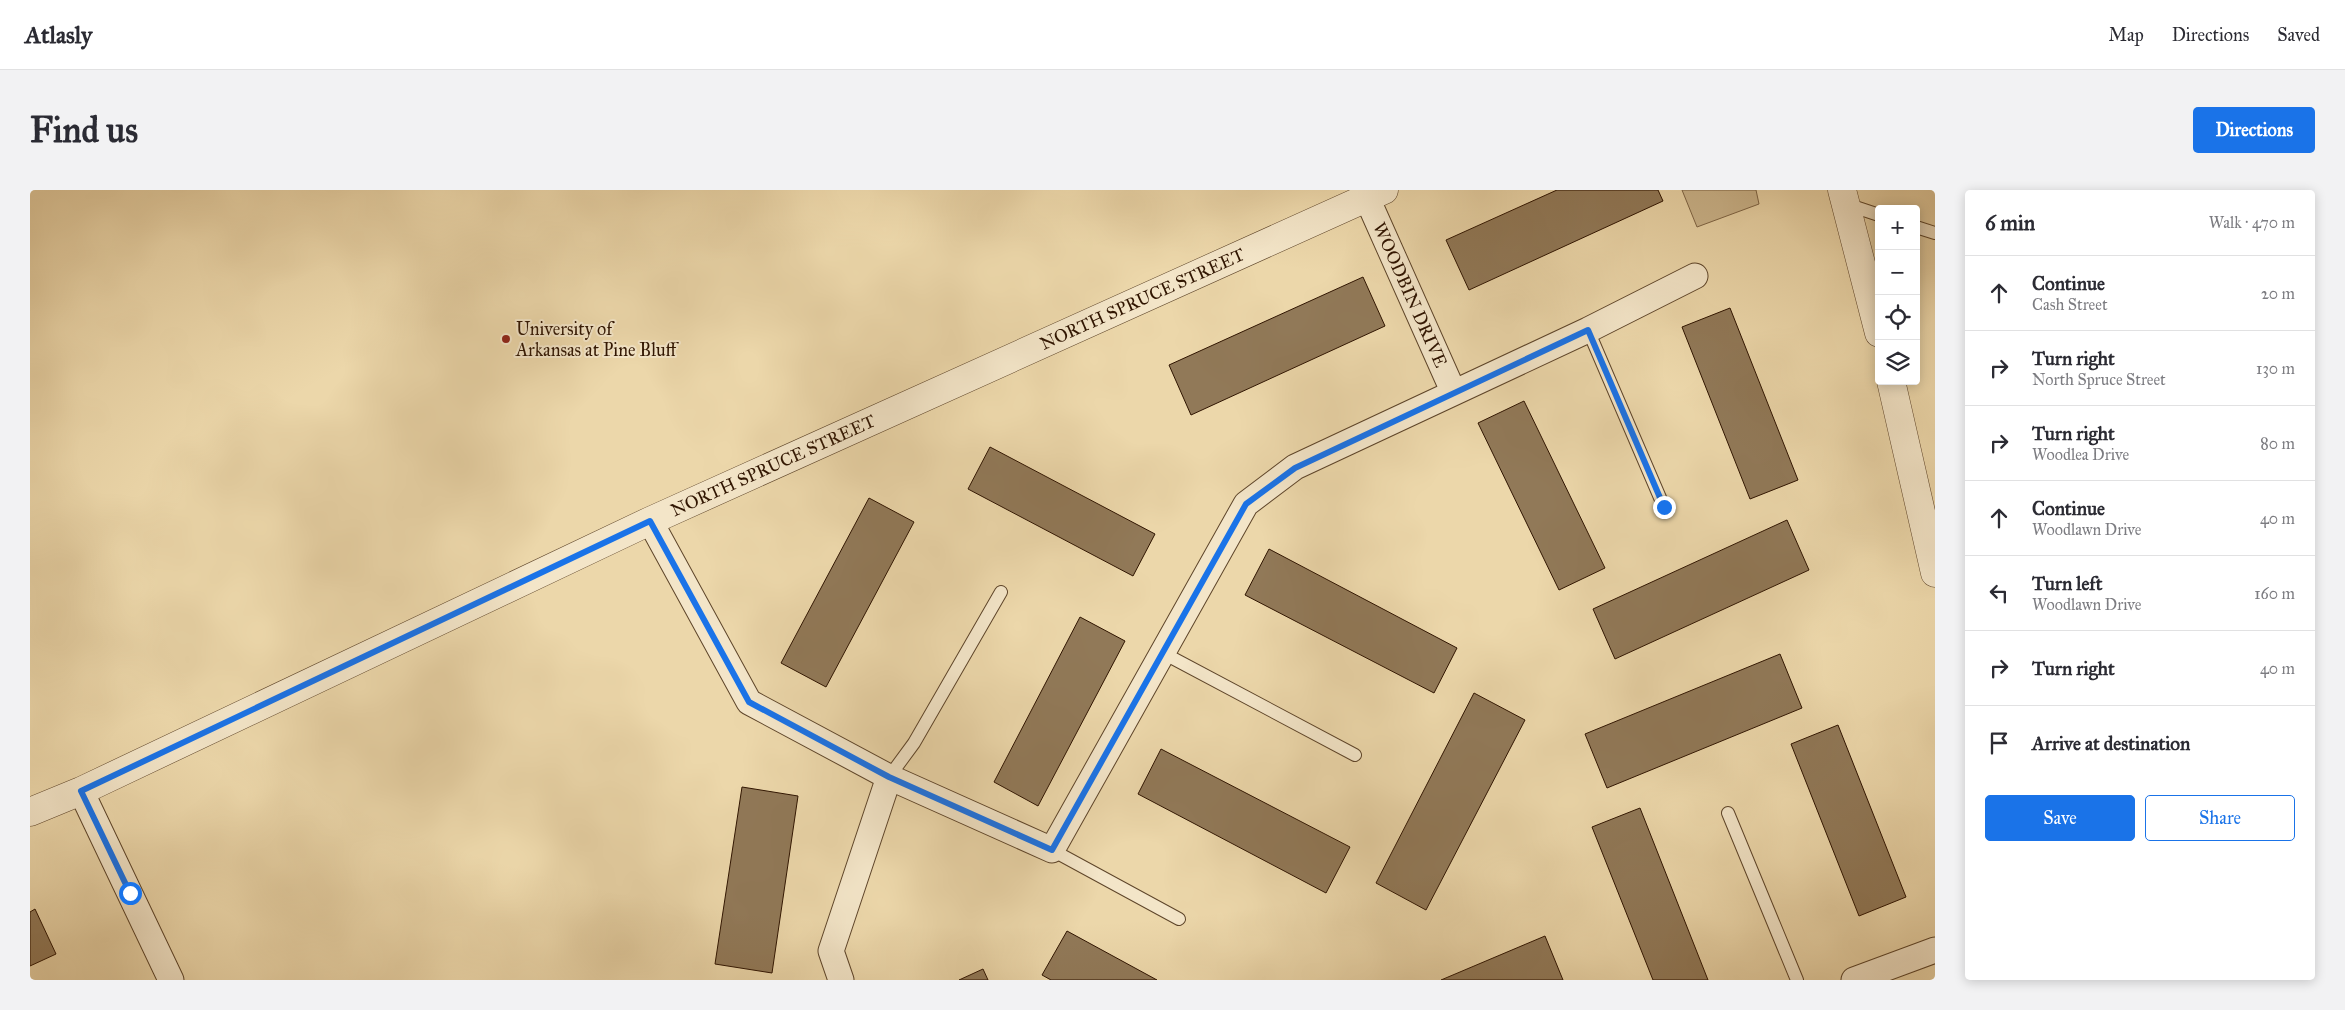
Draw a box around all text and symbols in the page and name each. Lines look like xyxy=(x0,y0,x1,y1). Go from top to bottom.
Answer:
text: Atlasly xyxy=(25,20,92,50)
text: Map xyxy=(2108,24,2144,46)
text: Directions xyxy=(2172,24,2249,46)
text: Saved xyxy=(2277,24,2320,46)
button: Directions xyxy=(2193,107,2315,153)
text: Find us xyxy=(30,109,138,152)
map controls xyxy=(1875,205,1920,385)
button: + xyxy=(1875,205,1920,250)
text: 6 min xyxy=(1985,210,2035,236)
text: Walk · 470 m xyxy=(2209,213,2295,232)
street label: WOODBIN DRIVE xyxy=(1368,219,1452,371)
street label: NORTH SPRUCE STREET xyxy=(1036,243,1248,355)
button: − xyxy=(1875,250,1920,295)
text: Continue xyxy=(2032,272,2105,295)
icon: ahead xyxy=(1985,279,2013,307)
text: 20 m xyxy=(2261,284,2295,303)
button: locate xyxy=(1875,295,1920,340)
text: Cash Street xyxy=(2032,295,2108,314)
place label: University of Arkansas at Pine Bluff xyxy=(515,318,680,361)
marker: University of Arkansas at Pine Bluff xyxy=(500,333,512,345)
button: layers xyxy=(1875,340,1920,385)
text: Turn right xyxy=(2032,347,2115,370)
icon: right xyxy=(1985,354,2013,382)
text: 130 m xyxy=(2256,359,2295,378)
text: North Spruce Street xyxy=(2032,370,2166,389)
street label: NORTH SPRUCE STREET xyxy=(667,410,879,521)
text: Turn right xyxy=(2032,422,2115,445)
icon: right xyxy=(1985,429,2013,457)
text: 80 m xyxy=(2260,434,2295,453)
text: Woodlea Drive xyxy=(2032,445,2129,464)
route end xyxy=(1653,496,1676,519)
text: Continue xyxy=(2032,497,2105,520)
icon: ahead xyxy=(1985,504,2013,532)
text: 40 m xyxy=(2260,509,2295,528)
text: Woodlawn Drive xyxy=(2032,520,2142,539)
text: Turn left xyxy=(2032,572,2102,595)
icon: left xyxy=(1985,579,2013,607)
text: 160 m xyxy=(2254,584,2295,603)
text: Woodlawn Drive xyxy=(2032,595,2142,614)
icon: right xyxy=(1985,654,2013,682)
text: Turn right xyxy=(2032,657,2115,680)
text: 40 m xyxy=(2260,659,2295,678)
icon: arrive xyxy=(1985,729,2013,757)
text: Arrive at destination xyxy=(2032,732,2190,755)
button: Save xyxy=(1985,795,2135,841)
button: Share xyxy=(2145,795,2295,841)
route start xyxy=(119,882,142,905)

